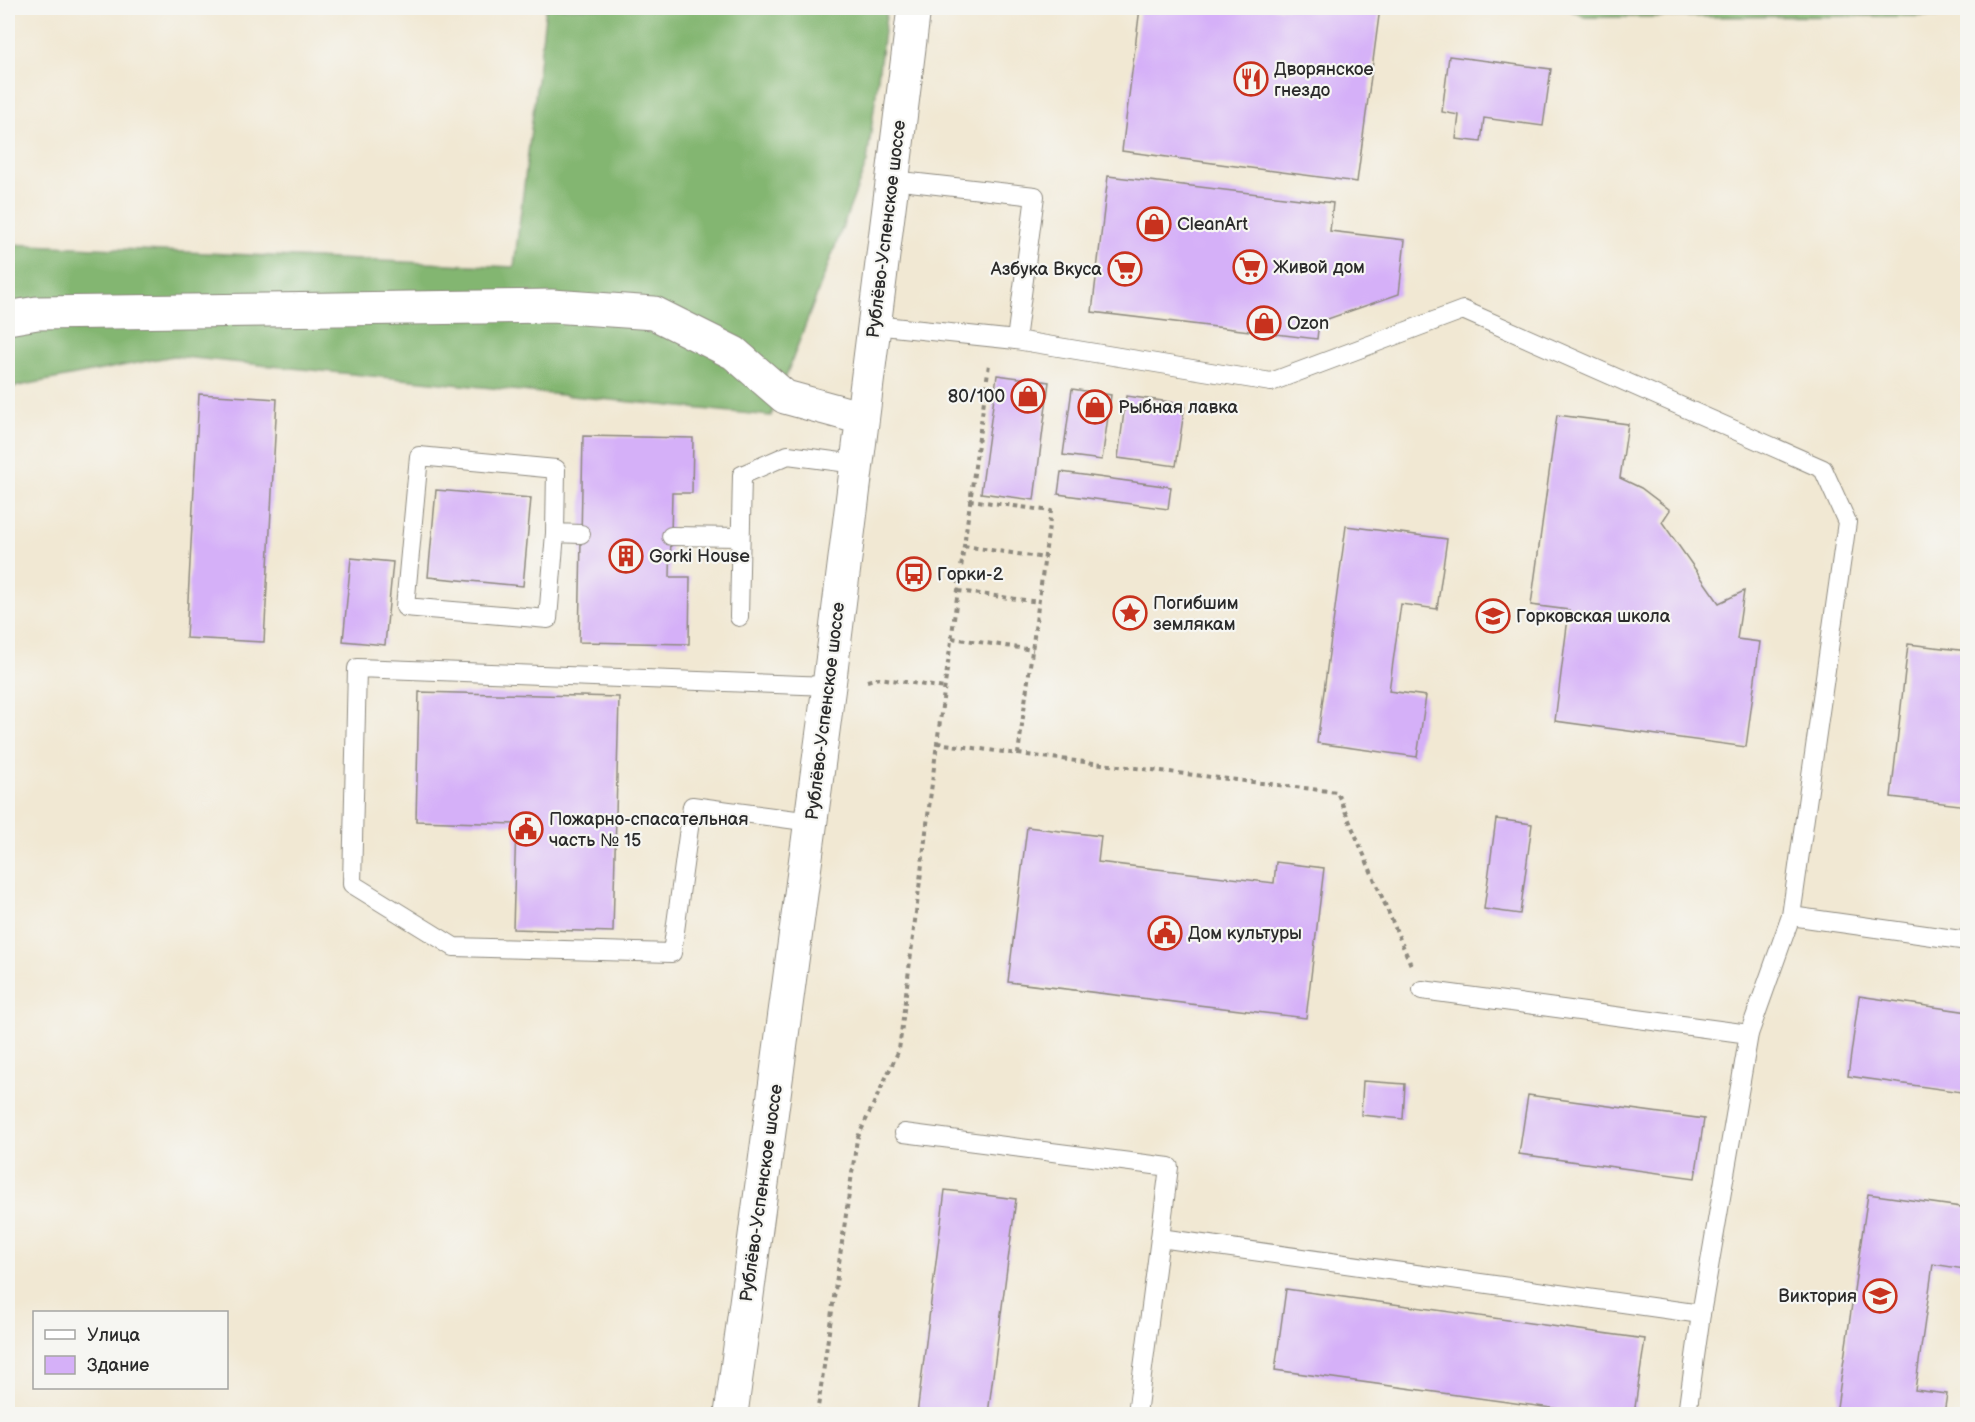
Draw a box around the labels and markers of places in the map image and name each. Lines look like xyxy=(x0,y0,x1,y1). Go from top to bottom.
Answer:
place label: Дворянское гнездо xyxy=(1274,59,1373,101)
restaurant icon: Дворянское гнездо xyxy=(1233,61,1269,97)
shop icon: CleanArt xyxy=(1136,206,1172,242)
place label: CleanArt xyxy=(1177,214,1248,235)
supermarket icon: Живой дом xyxy=(1232,249,1268,285)
supermarket icon: Азбука Вкуса xyxy=(1107,251,1143,287)
place label: Живой дом xyxy=(1273,257,1365,278)
place label: Азбука Вкуса xyxy=(990,259,1102,280)
shop icon: Ozon xyxy=(1246,305,1282,341)
place label: Ozon xyxy=(1287,313,1329,334)
shop icon: 80/100 xyxy=(1010,378,1046,414)
place label: 80/100 xyxy=(948,386,1005,407)
shop icon: Рыбная лавка xyxy=(1077,389,1113,425)
place label: Рыбная лавка xyxy=(1118,397,1238,418)
building icon: Gorki House xyxy=(608,538,644,574)
place label: Gorki House xyxy=(649,546,750,567)
bus stop icon: Горки-2 xyxy=(896,556,932,592)
place label: Горки-2 xyxy=(937,564,1004,585)
place label: Погибшим землякам xyxy=(1153,593,1239,635)
place icon: Погибшим землякам xyxy=(1112,595,1148,631)
school or university icon: Горковская школа xyxy=(1475,598,1511,634)
place label: Горковская школа xyxy=(1516,606,1671,627)
place label: Пожарно-спасательная часть № 15 xyxy=(549,809,749,851)
public building icon: Пожарно-спасательная часть № 15 xyxy=(508,811,544,847)
public building icon: Дом культуры xyxy=(1147,915,1183,951)
place label: Дом культуры xyxy=(1188,923,1302,944)
school or university icon: Виктория xyxy=(1862,1278,1898,1314)
place label: Виктория xyxy=(1778,1286,1857,1307)

